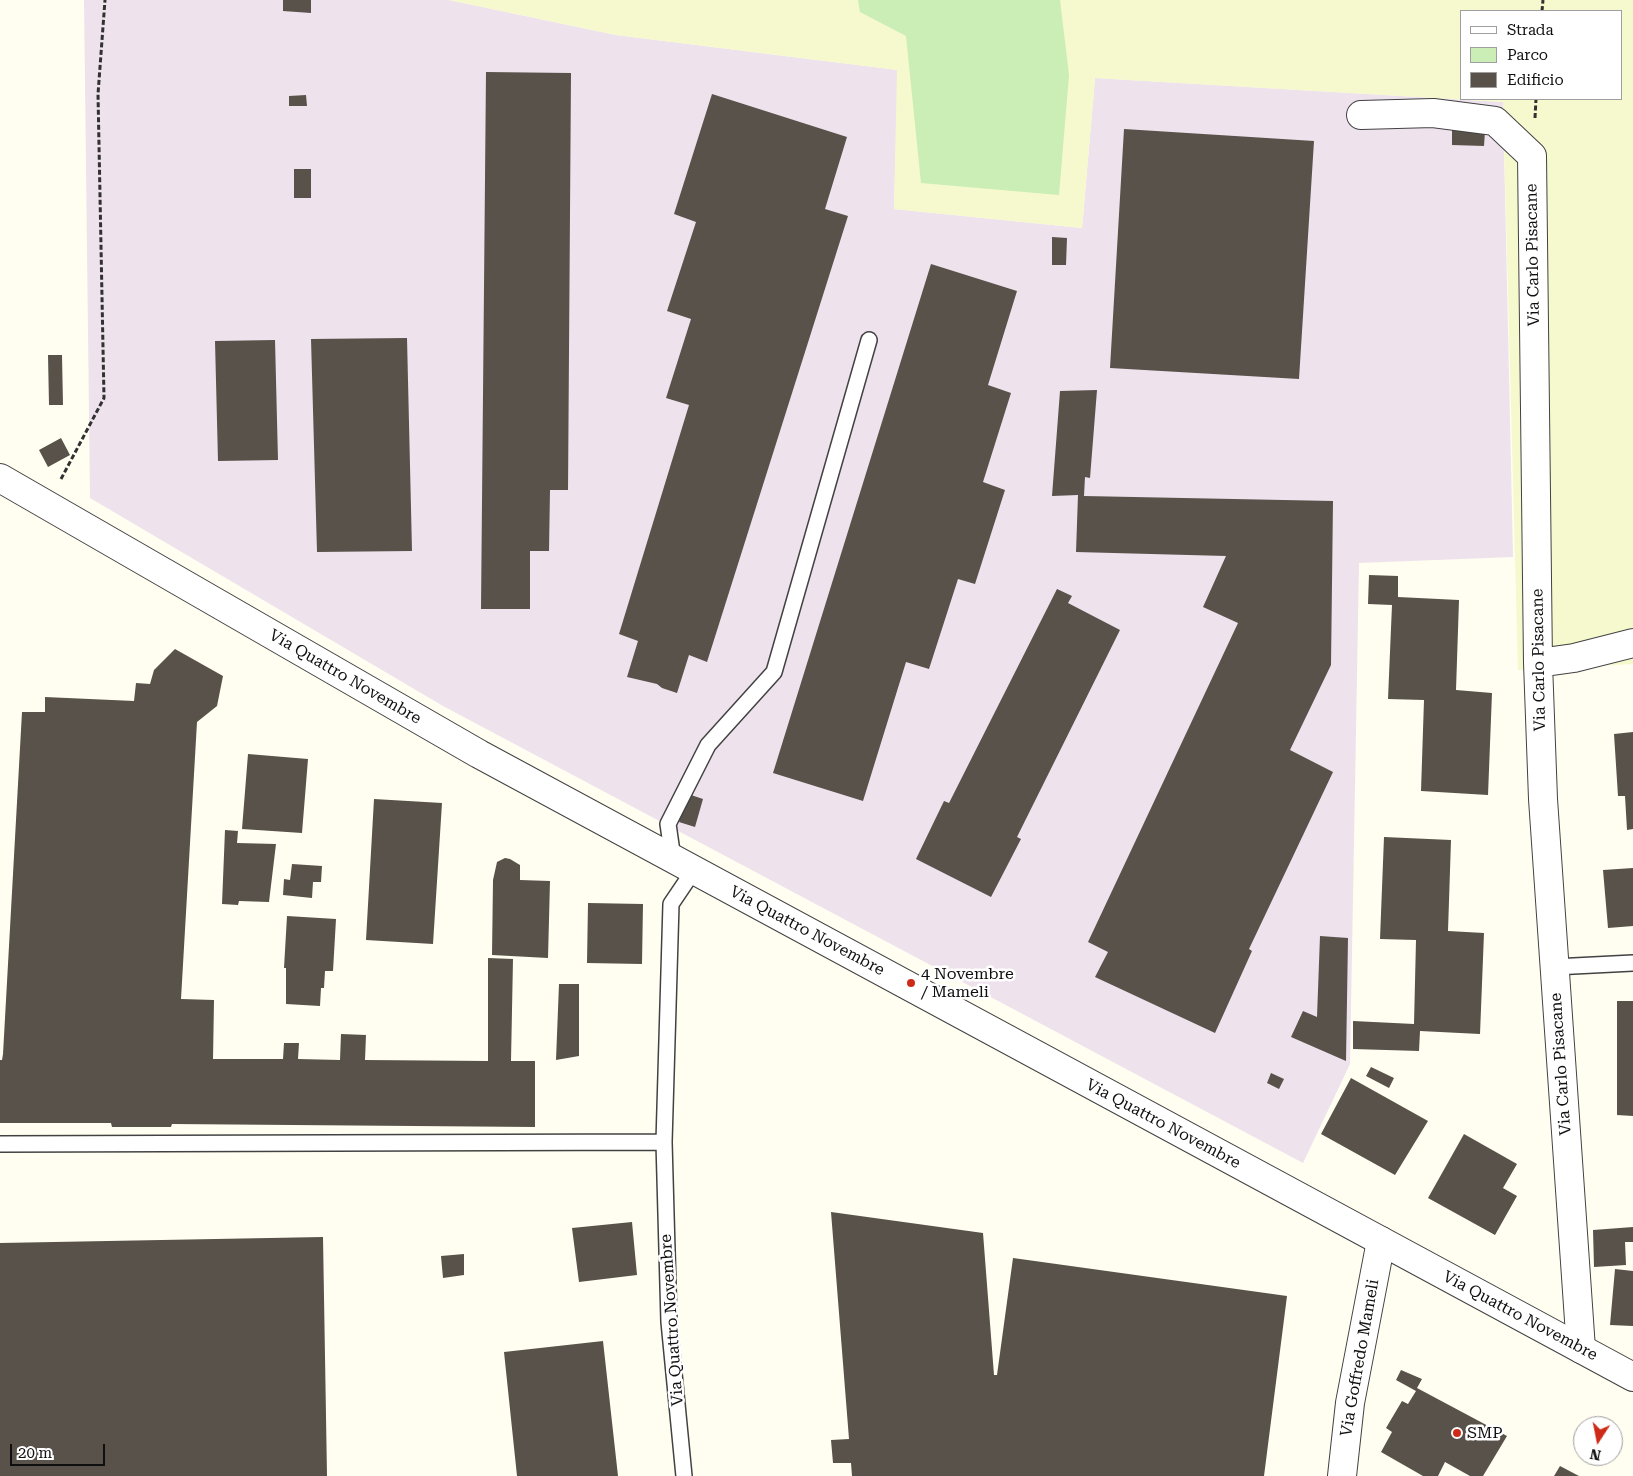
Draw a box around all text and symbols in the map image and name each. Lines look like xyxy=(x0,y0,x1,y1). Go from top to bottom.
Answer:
legend xyxy=(1460,10,1623,100)
text: Strada xyxy=(1507,21,1554,39)
text: Parco xyxy=(1507,46,1548,64)
text: Edificio xyxy=(1507,71,1564,89)
street label: Via Carlo Pisacane xyxy=(1522,183,1544,327)
street label: Via Carlo Pisacane xyxy=(1528,588,1550,732)
street label: Via Quattro Novembre xyxy=(266,626,424,728)
street label: Via Quattro Novembre xyxy=(726,882,888,980)
place label: 4 Novembre / Mameli xyxy=(921,964,1014,1002)
marker: 4 Novembre / Mameli xyxy=(905,977,917,989)
street label: Via Carlo Pisacane xyxy=(1546,992,1576,1136)
street label: Via Quattro Novembre xyxy=(1082,1075,1244,1173)
street label: Via Quattro Novembre xyxy=(656,1233,688,1407)
street label: Via Quattro Novembre xyxy=(1439,1267,1601,1365)
street label: Via Goffredo Mameli xyxy=(1337,1278,1383,1438)
north arrow xyxy=(1573,1416,1623,1466)
place label: SMP xyxy=(1467,1423,1503,1443)
marker: SMP xyxy=(1451,1427,1463,1439)
scale bar xyxy=(12,1434,108,1466)
text: 20 m xyxy=(18,1444,52,1462)
text: N xyxy=(1589,1446,1602,1464)

